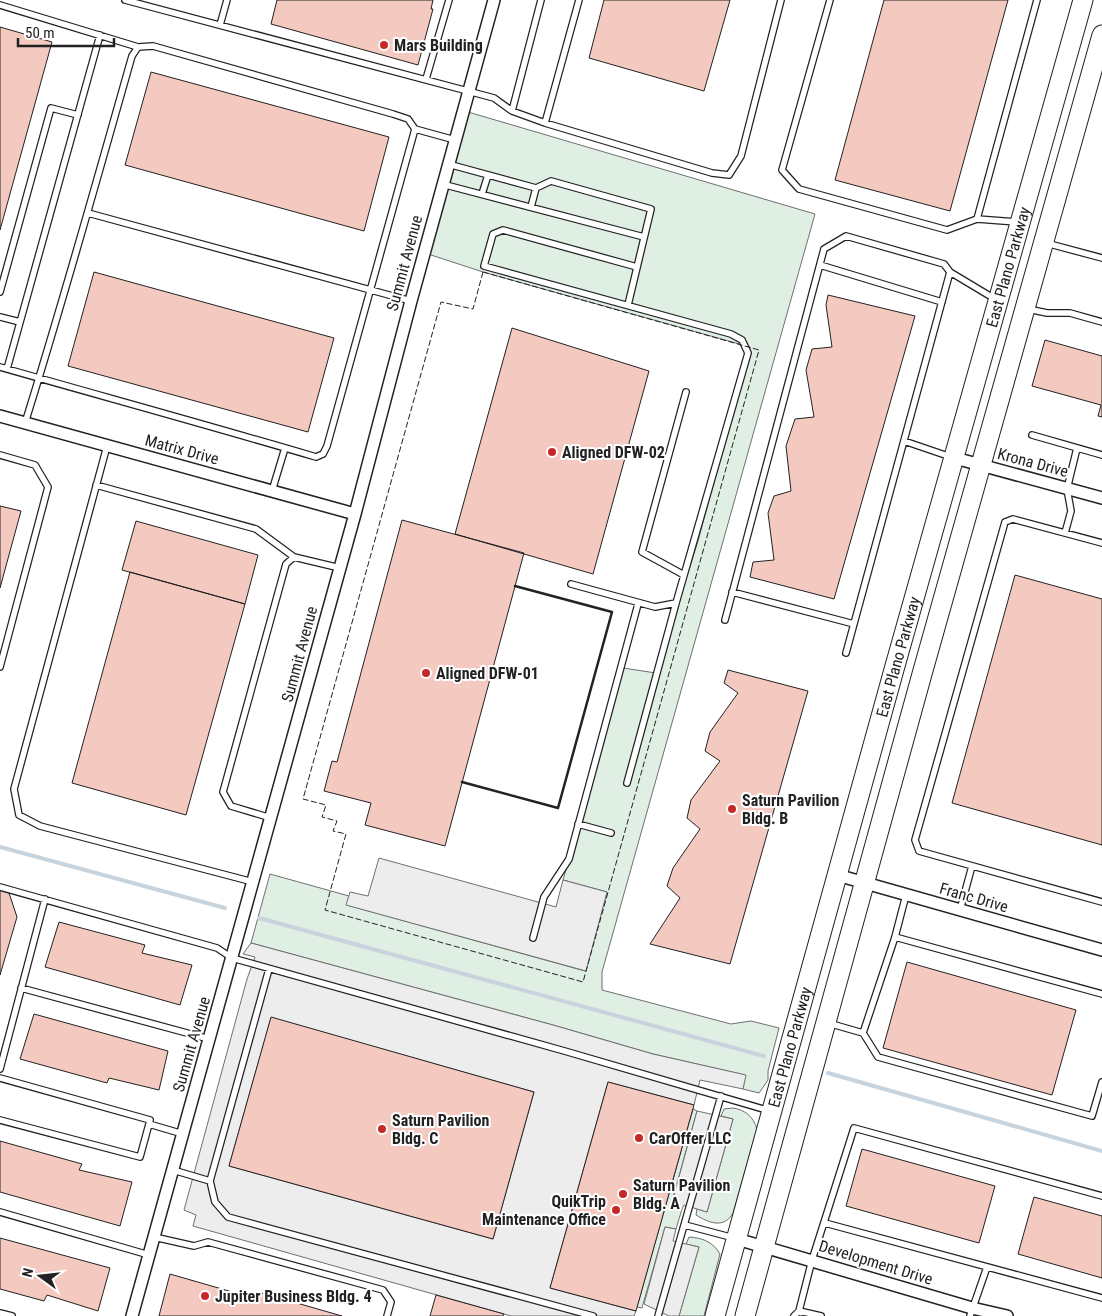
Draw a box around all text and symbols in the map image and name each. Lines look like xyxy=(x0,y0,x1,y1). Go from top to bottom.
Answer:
scale bar xyxy=(18,15,114,47)
text: 50 m xyxy=(25,24,55,42)
place label: Mars Building xyxy=(394,36,483,55)
marker: Mars Building xyxy=(378,39,390,51)
street label: East Plano Parkway xyxy=(982,205,1034,330)
street label: Summit Avenue xyxy=(383,213,426,313)
street label: Matrix Drive xyxy=(143,431,221,468)
place label: Aligned DFW-02 xyxy=(562,443,665,462)
street label: Krona Drive xyxy=(995,444,1070,481)
marker: Aligned DFW-02 xyxy=(546,446,558,458)
street label: East Plano Parkway xyxy=(872,594,924,719)
street label: Summit Avenue xyxy=(278,604,321,704)
place label: Aligned DFW-01 xyxy=(436,664,539,683)
marker: Aligned DFW-01 xyxy=(420,667,432,679)
place label: Saturn Pavilion Bldg. B xyxy=(742,791,839,828)
marker: Saturn Pavilion Bldg. B xyxy=(726,803,738,815)
street label: Franc Drive xyxy=(937,879,1010,916)
street label: East Plano Parkway xyxy=(764,985,816,1110)
street label: Summit Avenue xyxy=(169,994,214,1094)
place label: Saturn Pavilion Bldg. C xyxy=(392,1111,489,1148)
marker: Saturn Pavilion Bldg. C xyxy=(376,1123,388,1135)
place label: CarOffer LLC xyxy=(649,1129,731,1148)
marker: CarOffer LLC xyxy=(633,1132,645,1144)
place label: Saturn Pavilion Bldg. A xyxy=(633,1176,730,1213)
marker: Saturn Pavilion Bldg. A xyxy=(617,1188,629,1200)
place label: QuikTrip Maintenance Office xyxy=(482,1192,606,1229)
marker: QuikTrip Maintenance Office xyxy=(610,1204,622,1216)
street label: Development Drive xyxy=(817,1236,935,1289)
north arrow xyxy=(15,1251,65,1301)
text: N xyxy=(19,1266,36,1279)
place label: Jupiter Business Bldg. 4 xyxy=(215,1287,372,1306)
marker: Jupiter Business Bldg. 4 xyxy=(199,1290,211,1302)

